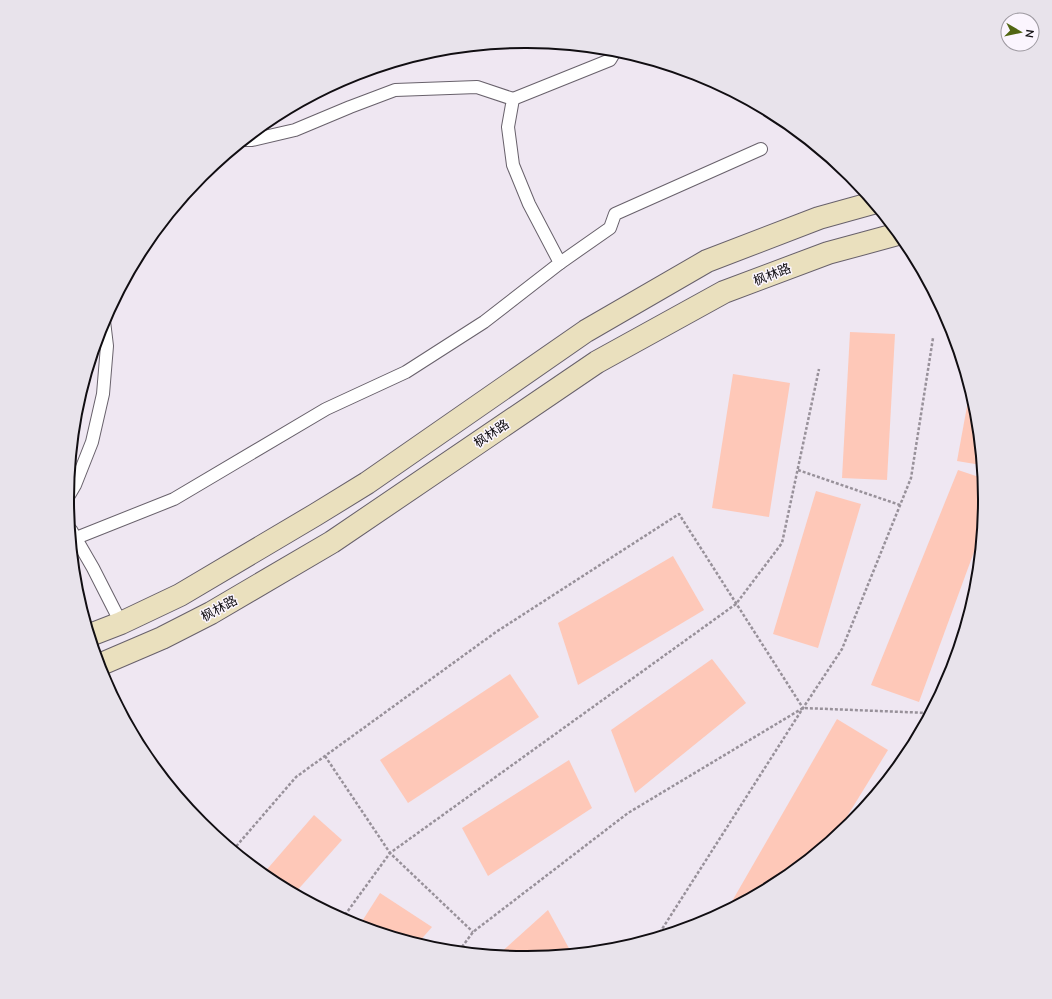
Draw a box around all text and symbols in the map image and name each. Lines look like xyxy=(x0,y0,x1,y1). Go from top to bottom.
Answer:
north arrow xyxy=(1000,12,1040,52)
text: N xyxy=(1021,28,1037,39)
street label: 枫林路 xyxy=(751,260,794,290)
street label: 枫林路 xyxy=(470,415,513,452)
street label: 枫林路 xyxy=(198,592,241,626)

